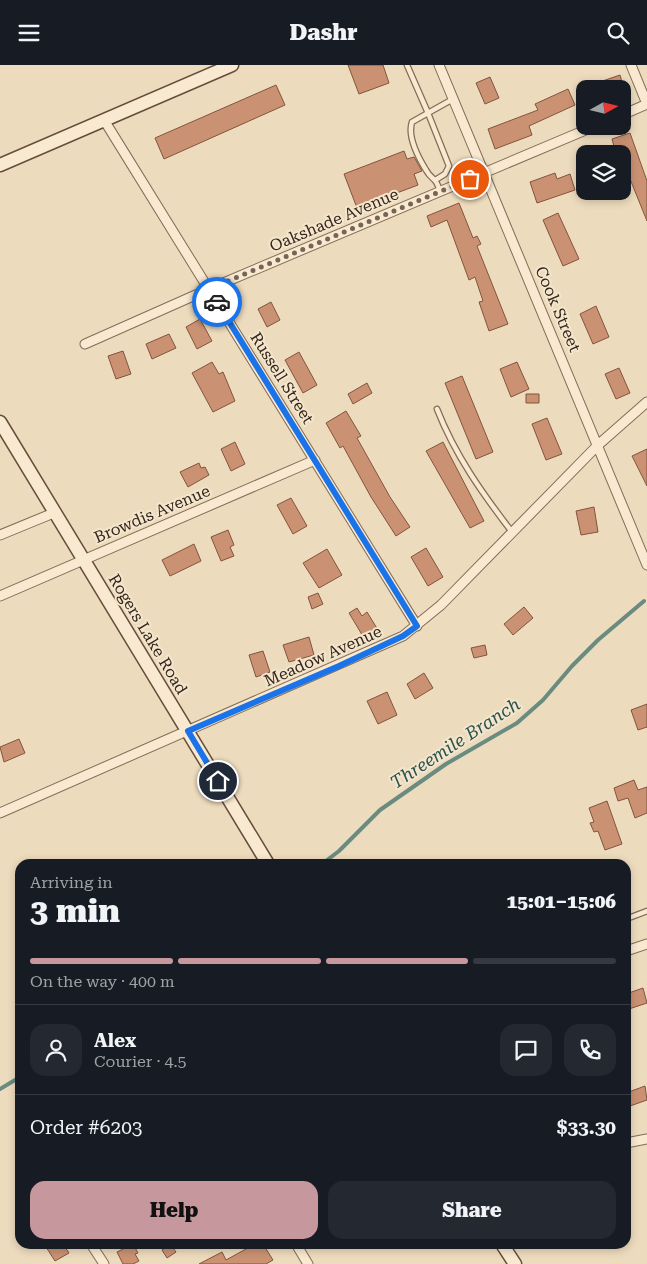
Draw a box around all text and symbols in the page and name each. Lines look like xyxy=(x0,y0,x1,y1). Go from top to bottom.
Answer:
icon: menu xyxy=(15,19,43,47)
icon: search xyxy=(604,19,632,47)
text: Dashr xyxy=(289,20,358,45)
north arrow xyxy=(576,80,631,135)
map controls xyxy=(576,80,631,200)
button: layers xyxy=(576,145,631,200)
pin xyxy=(449,158,491,200)
icon: bag xyxy=(456,165,484,193)
street label: Oakshade Avenue xyxy=(267,184,402,256)
street label: Cook Street xyxy=(531,263,585,355)
courier xyxy=(192,277,242,327)
icon: car xyxy=(203,288,231,316)
street label: Russell Street xyxy=(246,329,318,427)
street label: Browdis Avenue xyxy=(91,481,213,547)
street label: Rogers Lake Road xyxy=(105,570,191,698)
street label: Meadow Avenue xyxy=(261,621,385,690)
water label: Threemile Branch xyxy=(386,693,524,793)
pin xyxy=(197,760,239,802)
icon: home xyxy=(204,767,232,795)
text: Arriving in xyxy=(30,873,113,892)
text: 15:01–15:06 xyxy=(507,890,616,913)
text: 3 min xyxy=(30,892,120,930)
text: On the way · 400 m xyxy=(30,972,175,991)
button: person xyxy=(30,1024,82,1076)
button: chat xyxy=(500,1024,552,1076)
button: phone xyxy=(564,1024,616,1076)
text: Alex xyxy=(94,1029,136,1052)
text: Courier · 4.5 xyxy=(94,1052,187,1071)
text: Order #6203 xyxy=(30,1116,142,1139)
text: $33.30 xyxy=(557,1116,616,1139)
button: Help xyxy=(30,1181,318,1239)
button: Share xyxy=(328,1181,616,1239)

